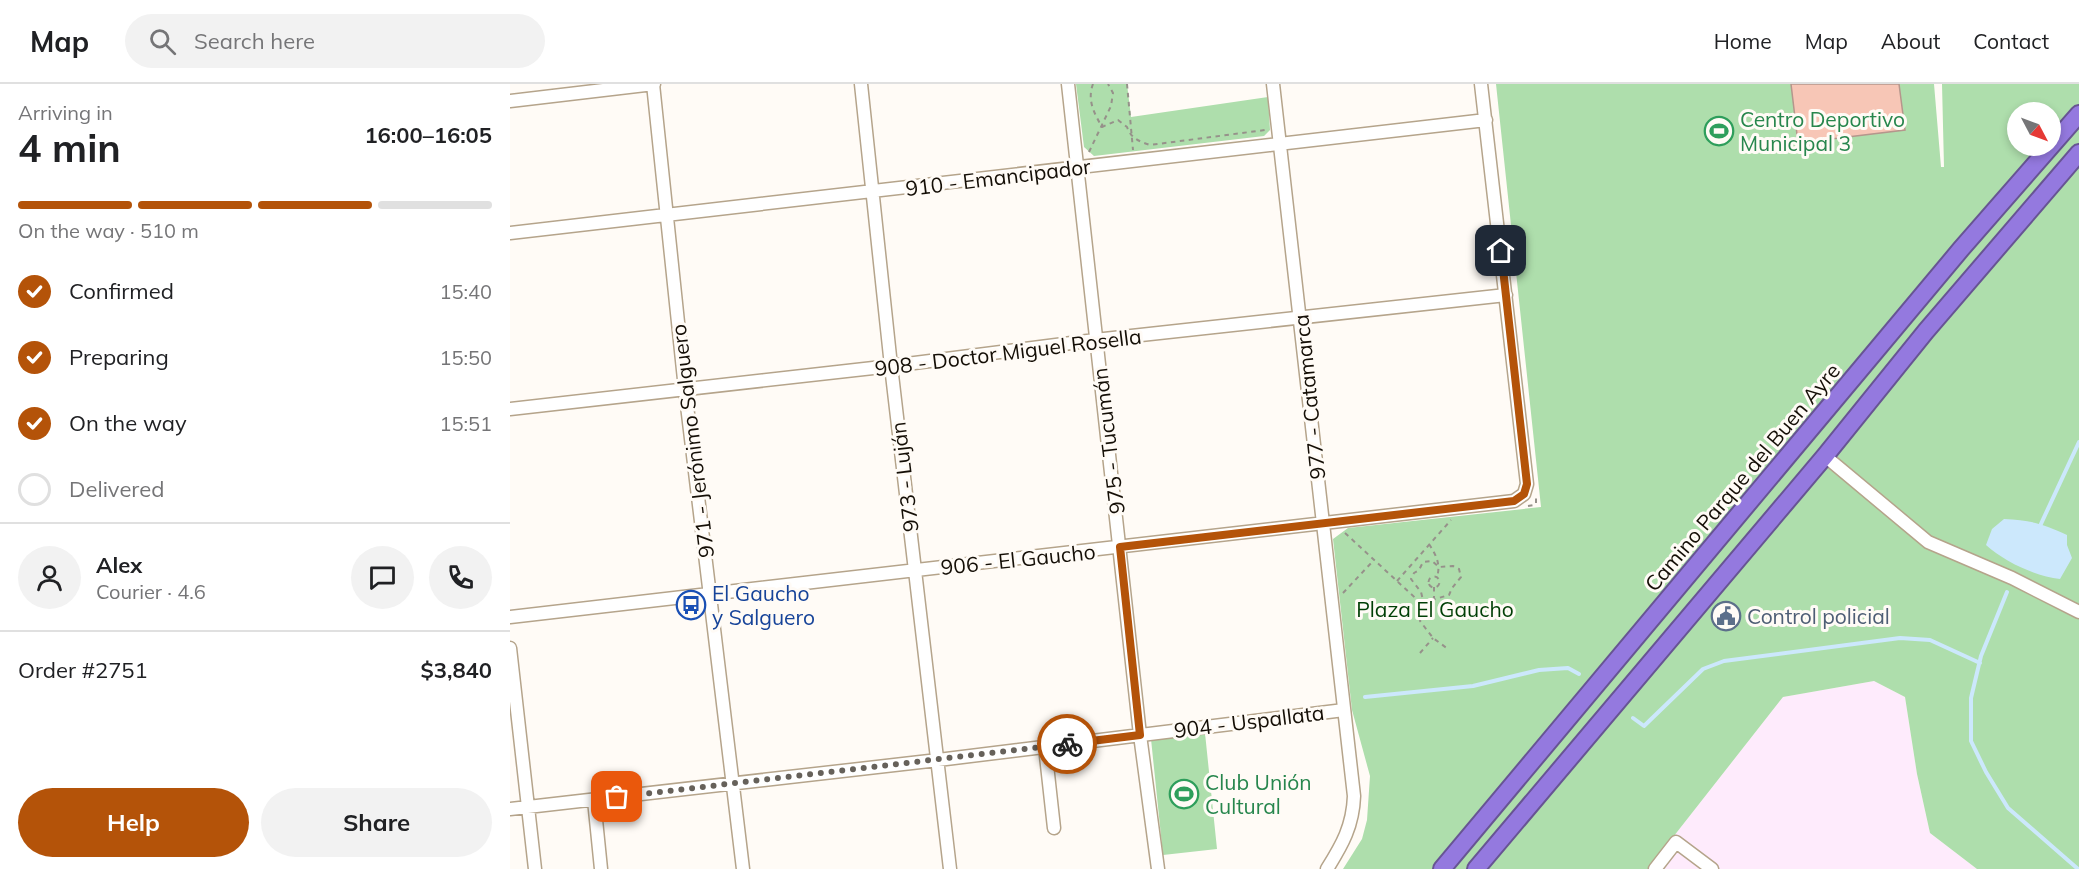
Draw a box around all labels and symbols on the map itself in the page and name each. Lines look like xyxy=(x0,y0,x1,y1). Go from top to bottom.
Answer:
north arrow xyxy=(2007,102,2061,156)
place label: Centro Deportivo Municipal 3 xyxy=(1740,106,1905,156)
sports icon: Centro Deportivo Municipal 3 xyxy=(1703,115,1735,147)
street label: 910 - Emancipador xyxy=(904,153,1092,201)
pin xyxy=(1475,225,1526,276)
street label: 977 - Catamarca xyxy=(1287,313,1331,481)
street label: 971 - Jerónimo Salguero xyxy=(665,323,719,559)
street label: 908 - Doctor Miguel Rosella xyxy=(873,323,1143,381)
street label: Camino Parque del Buen Ayre xyxy=(1639,358,1845,596)
street label: 975 - Tucumán xyxy=(1086,367,1130,515)
street label: 973 - Luján xyxy=(884,420,924,534)
street label: 906 - El Gaucho xyxy=(939,538,1097,580)
place label: El Gaucho y Salguero xyxy=(712,580,815,630)
bus stop icon: El Gaucho y Salguero xyxy=(675,589,707,621)
park label: Plaza El Gaucho xyxy=(1356,596,1514,622)
public building icon: Control policial xyxy=(1710,600,1742,632)
place label: Control policial xyxy=(1747,603,1890,629)
street label: 904 - Uspallata xyxy=(1172,699,1326,743)
courier xyxy=(1037,714,1097,774)
place label: Club Unión Cultural xyxy=(1205,769,1312,819)
pin xyxy=(591,771,642,822)
sports icon: Club Unión Cultural xyxy=(1168,778,1200,810)

